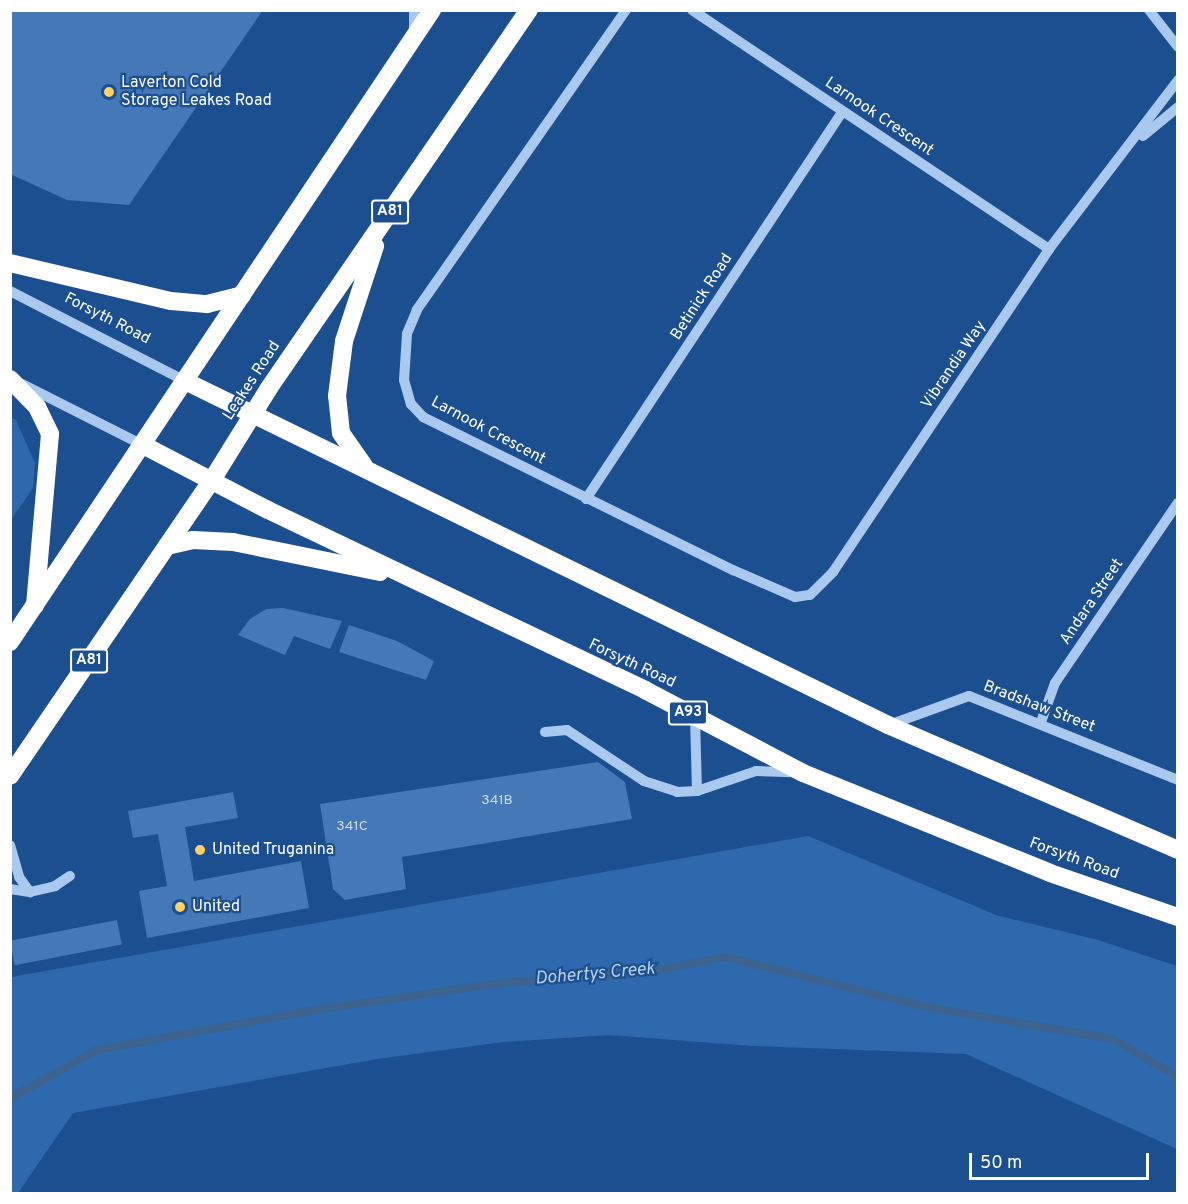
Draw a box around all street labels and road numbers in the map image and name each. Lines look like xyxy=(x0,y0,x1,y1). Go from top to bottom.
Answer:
street label: Larnook Crescent xyxy=(821,74,937,160)
road number: A81 xyxy=(370,200,410,224)
street label: Betinick Road xyxy=(667,250,737,344)
street label: Forsyth Road xyxy=(61,289,153,349)
street label: Vibrandia Way xyxy=(917,317,991,413)
street label: Leakes Road xyxy=(219,338,285,424)
street label: Larnook Crescent xyxy=(427,393,549,469)
street label: Andara Street xyxy=(1056,555,1128,649)
street label: Forsyth Road xyxy=(585,635,679,693)
road number: A81 xyxy=(70,649,109,673)
street label: Bradshaw Street xyxy=(980,677,1098,737)
road number: A93 xyxy=(667,701,709,725)
street label: Forsyth Road xyxy=(1027,834,1121,884)

